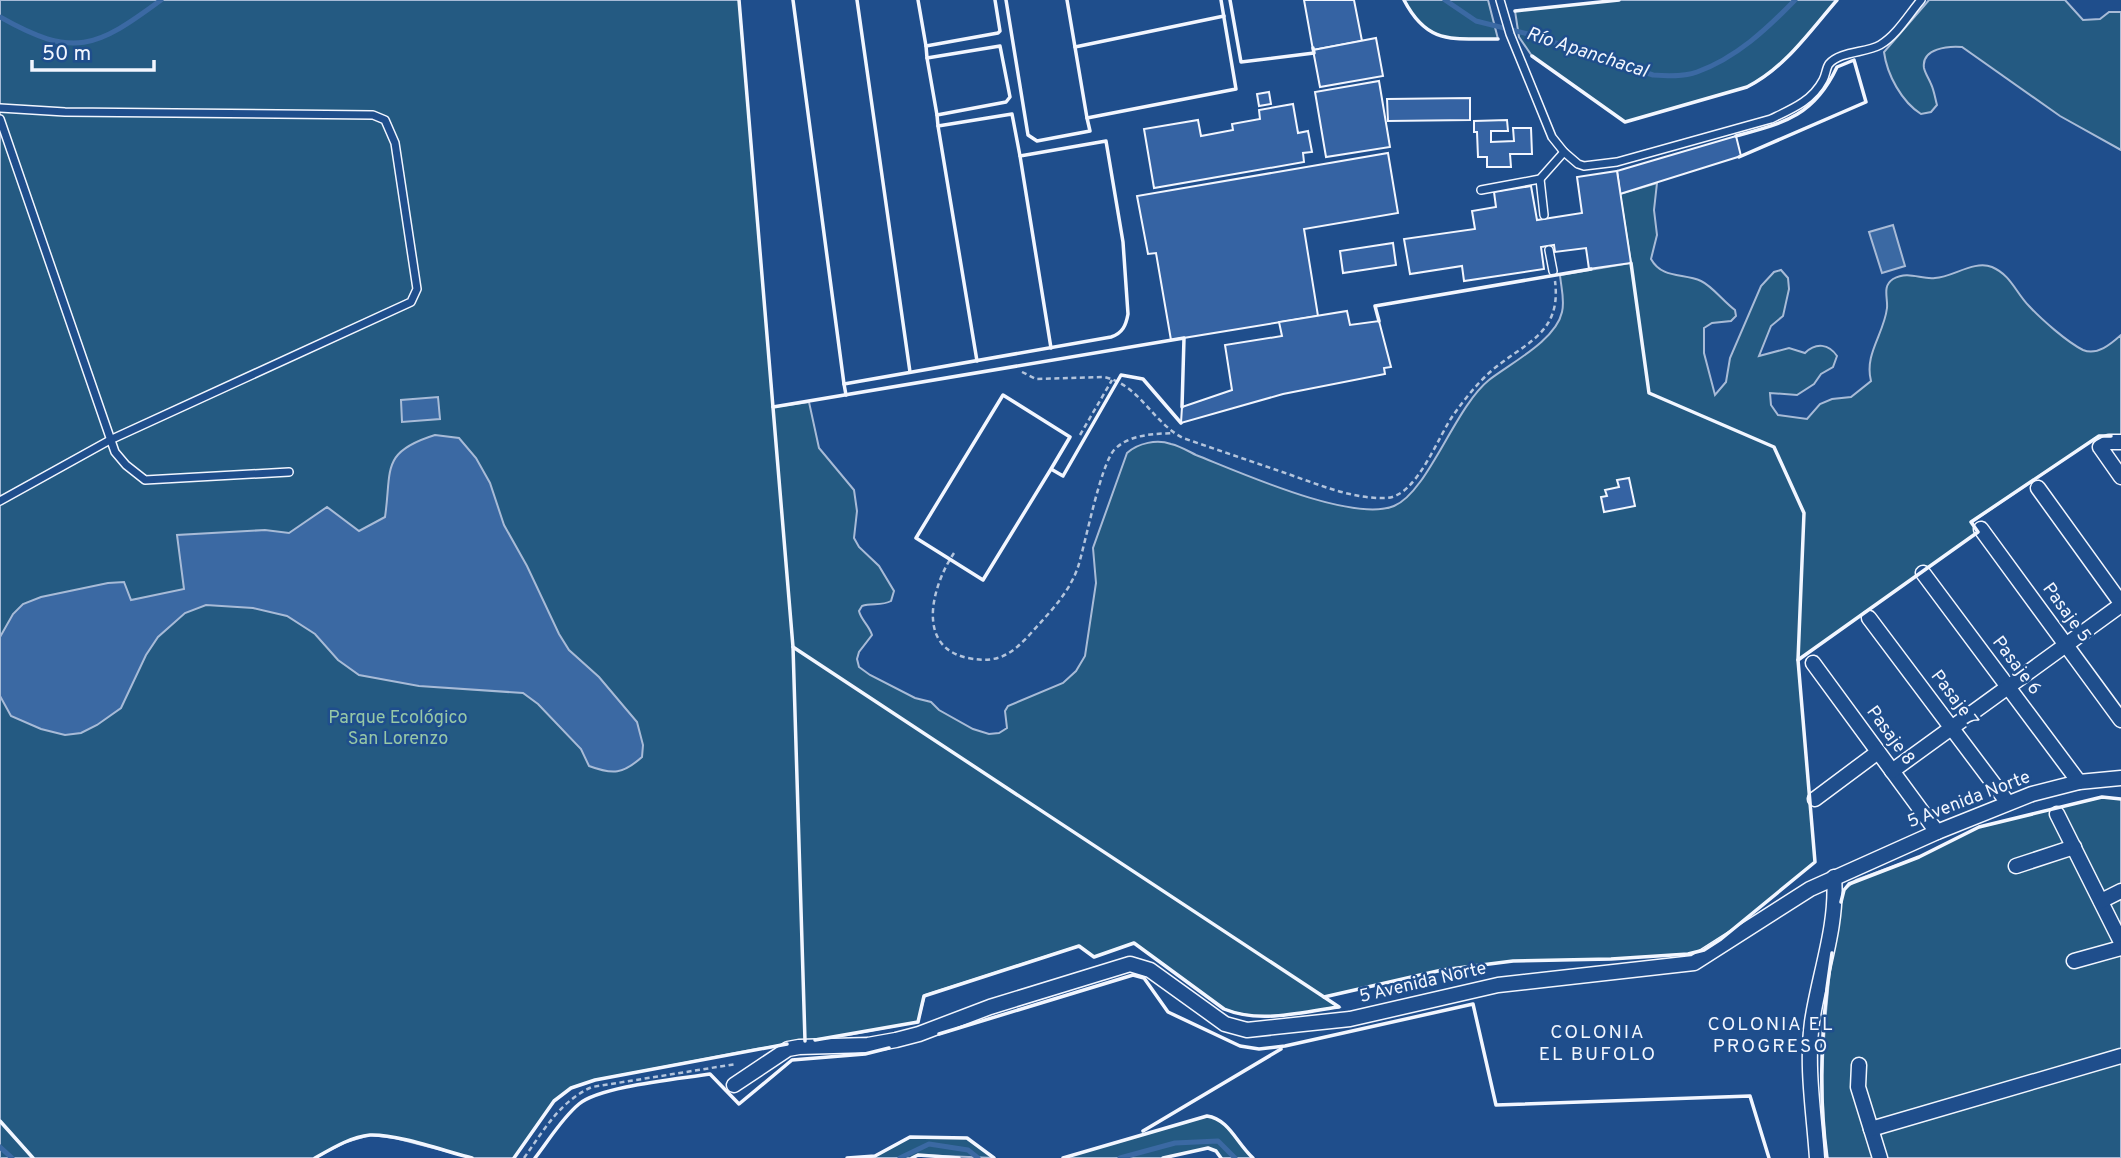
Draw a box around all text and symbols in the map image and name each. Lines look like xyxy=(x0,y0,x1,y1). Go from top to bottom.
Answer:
water label: Río Apanchacal xyxy=(1523,22,1652,84)
scale bar xyxy=(32,28,154,72)
text: 50 m xyxy=(42,41,91,68)
street label: Pasaje 5 xyxy=(2037,579,2095,647)
street label: Pasaje 6 xyxy=(1986,632,2046,700)
street label: Pasaje 7 xyxy=(1925,666,1983,732)
street label: Pasaje 8 xyxy=(1861,702,1919,770)
park label: Parque Ecológico San Lorenzo xyxy=(328,707,468,751)
street label: 5 Avenida Norte xyxy=(1904,766,2034,834)
street label: 5 Avenida Norte xyxy=(1357,957,1489,1009)
district label: COLONIA EL PROGRESO xyxy=(1708,1013,1835,1059)
district label: COLONIA EL BUFOLO xyxy=(1539,1021,1657,1067)

